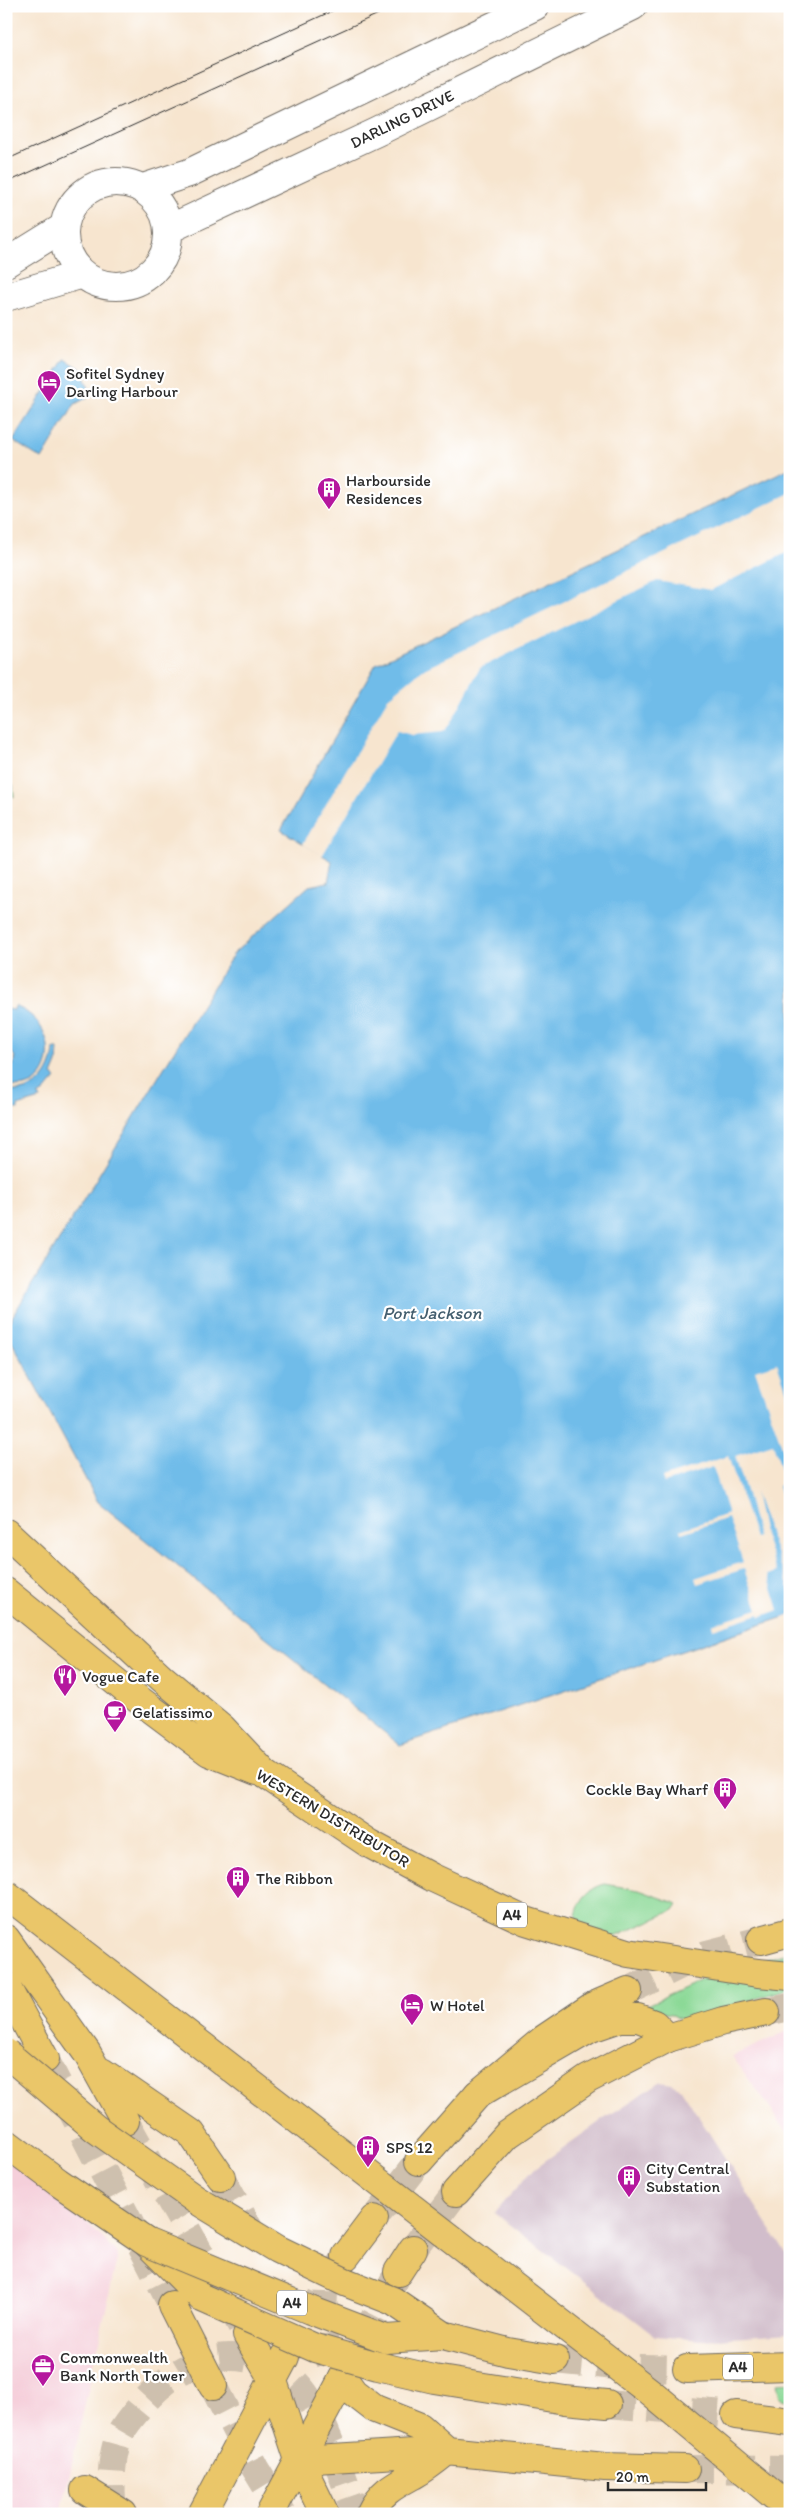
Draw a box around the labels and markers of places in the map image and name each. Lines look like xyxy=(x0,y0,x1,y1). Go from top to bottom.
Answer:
place label: Sofitel Sydney Darling Harbour xyxy=(66,364,178,401)
hotel icon: Sofitel Sydney Darling Harbour xyxy=(36,369,62,403)
place label: Harbourside Residences xyxy=(346,471,431,508)
building icon: Harbourside Residences xyxy=(316,476,342,510)
restaurant icon: Vogue Cafe xyxy=(52,1663,78,1697)
place label: Vogue Cafe xyxy=(82,1667,159,1686)
cafe icon: Gelatissimo xyxy=(102,1699,128,1733)
place label: Gelatissimo xyxy=(132,1703,213,1722)
building icon: Cockle Bay Wharf xyxy=(712,1776,738,1810)
place label: Cockle Bay Wharf xyxy=(586,1780,709,1799)
building icon: The Ribbon xyxy=(225,1865,251,1899)
place label: The Ribbon xyxy=(256,1869,333,1888)
hotel icon: W Hotel xyxy=(399,1992,425,2026)
place label: W Hotel xyxy=(430,1996,485,2015)
building icon: SPS 12 xyxy=(355,2134,381,2168)
place label: SPS 12 xyxy=(386,2138,433,2157)
place label: City Central Substation xyxy=(646,2159,730,2196)
building icon: City Central Substation xyxy=(616,2164,642,2198)
place label: Commonwealth Bank North Tower xyxy=(60,2348,185,2385)
office icon: Commonwealth Bank North Tower xyxy=(30,2353,56,2387)

